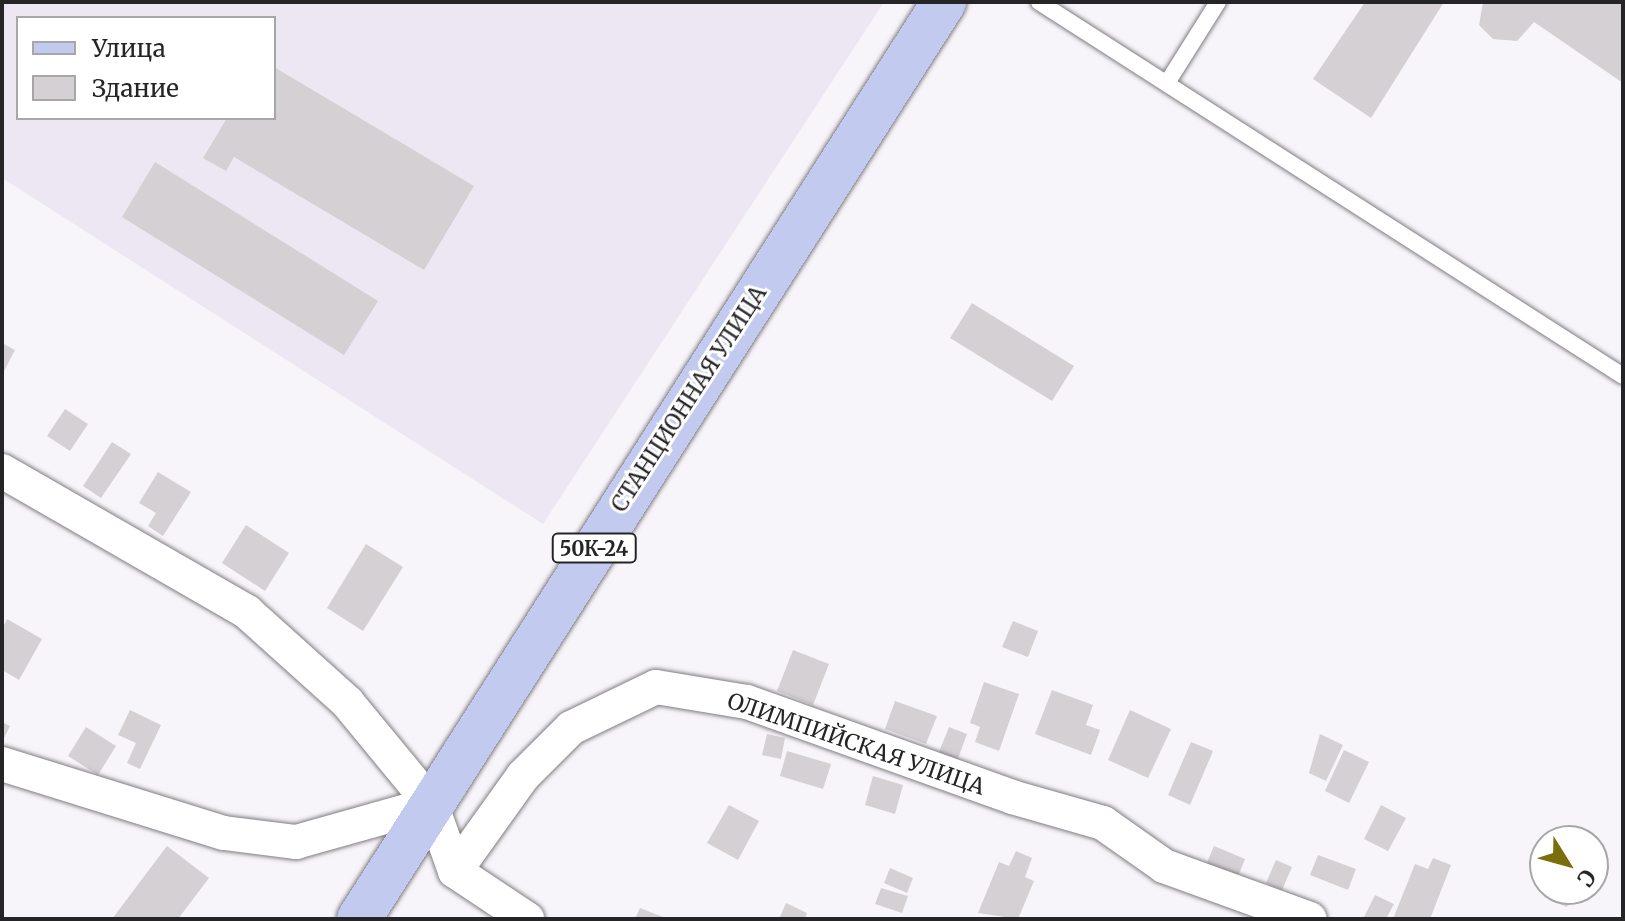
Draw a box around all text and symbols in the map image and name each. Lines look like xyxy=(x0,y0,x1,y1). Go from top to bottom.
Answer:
legend xyxy=(16,16,276,120)
text: Улица xyxy=(92,33,166,64)
text: Здание xyxy=(92,73,179,104)
street label: СТАНЦИОННАЯ УЛИЦА xyxy=(606,281,772,517)
road number: 50К-24 xyxy=(550,532,638,564)
street label: ОЛИМПИЙСКАЯ УЛИЦА xyxy=(724,688,988,800)
north arrow xyxy=(1529,825,1609,905)
text: С xyxy=(1571,864,1602,892)

